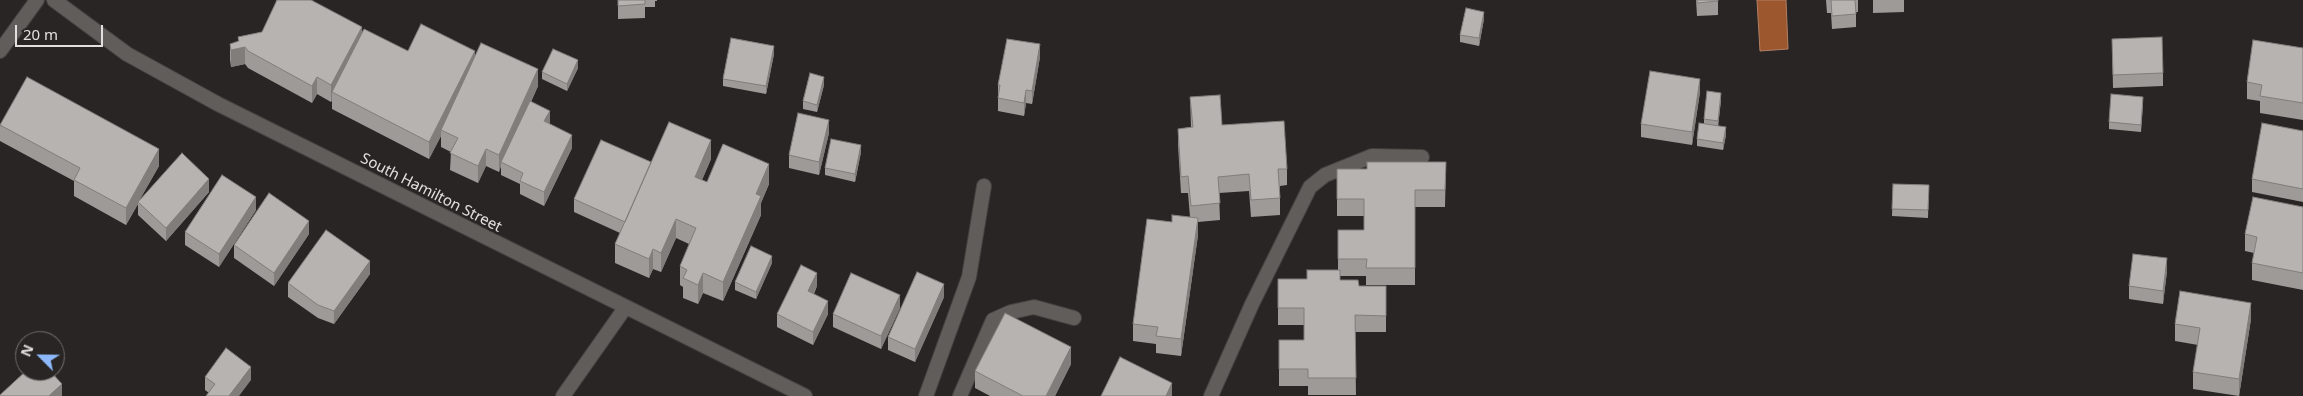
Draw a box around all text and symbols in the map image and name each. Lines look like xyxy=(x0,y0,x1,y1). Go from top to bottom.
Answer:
scale bar xyxy=(18,15,105,47)
text: 20 m xyxy=(23,24,58,44)
street label: South Hamilton Street xyxy=(357,150,505,236)
north arrow xyxy=(15,331,65,381)
text: N xyxy=(16,341,38,359)

